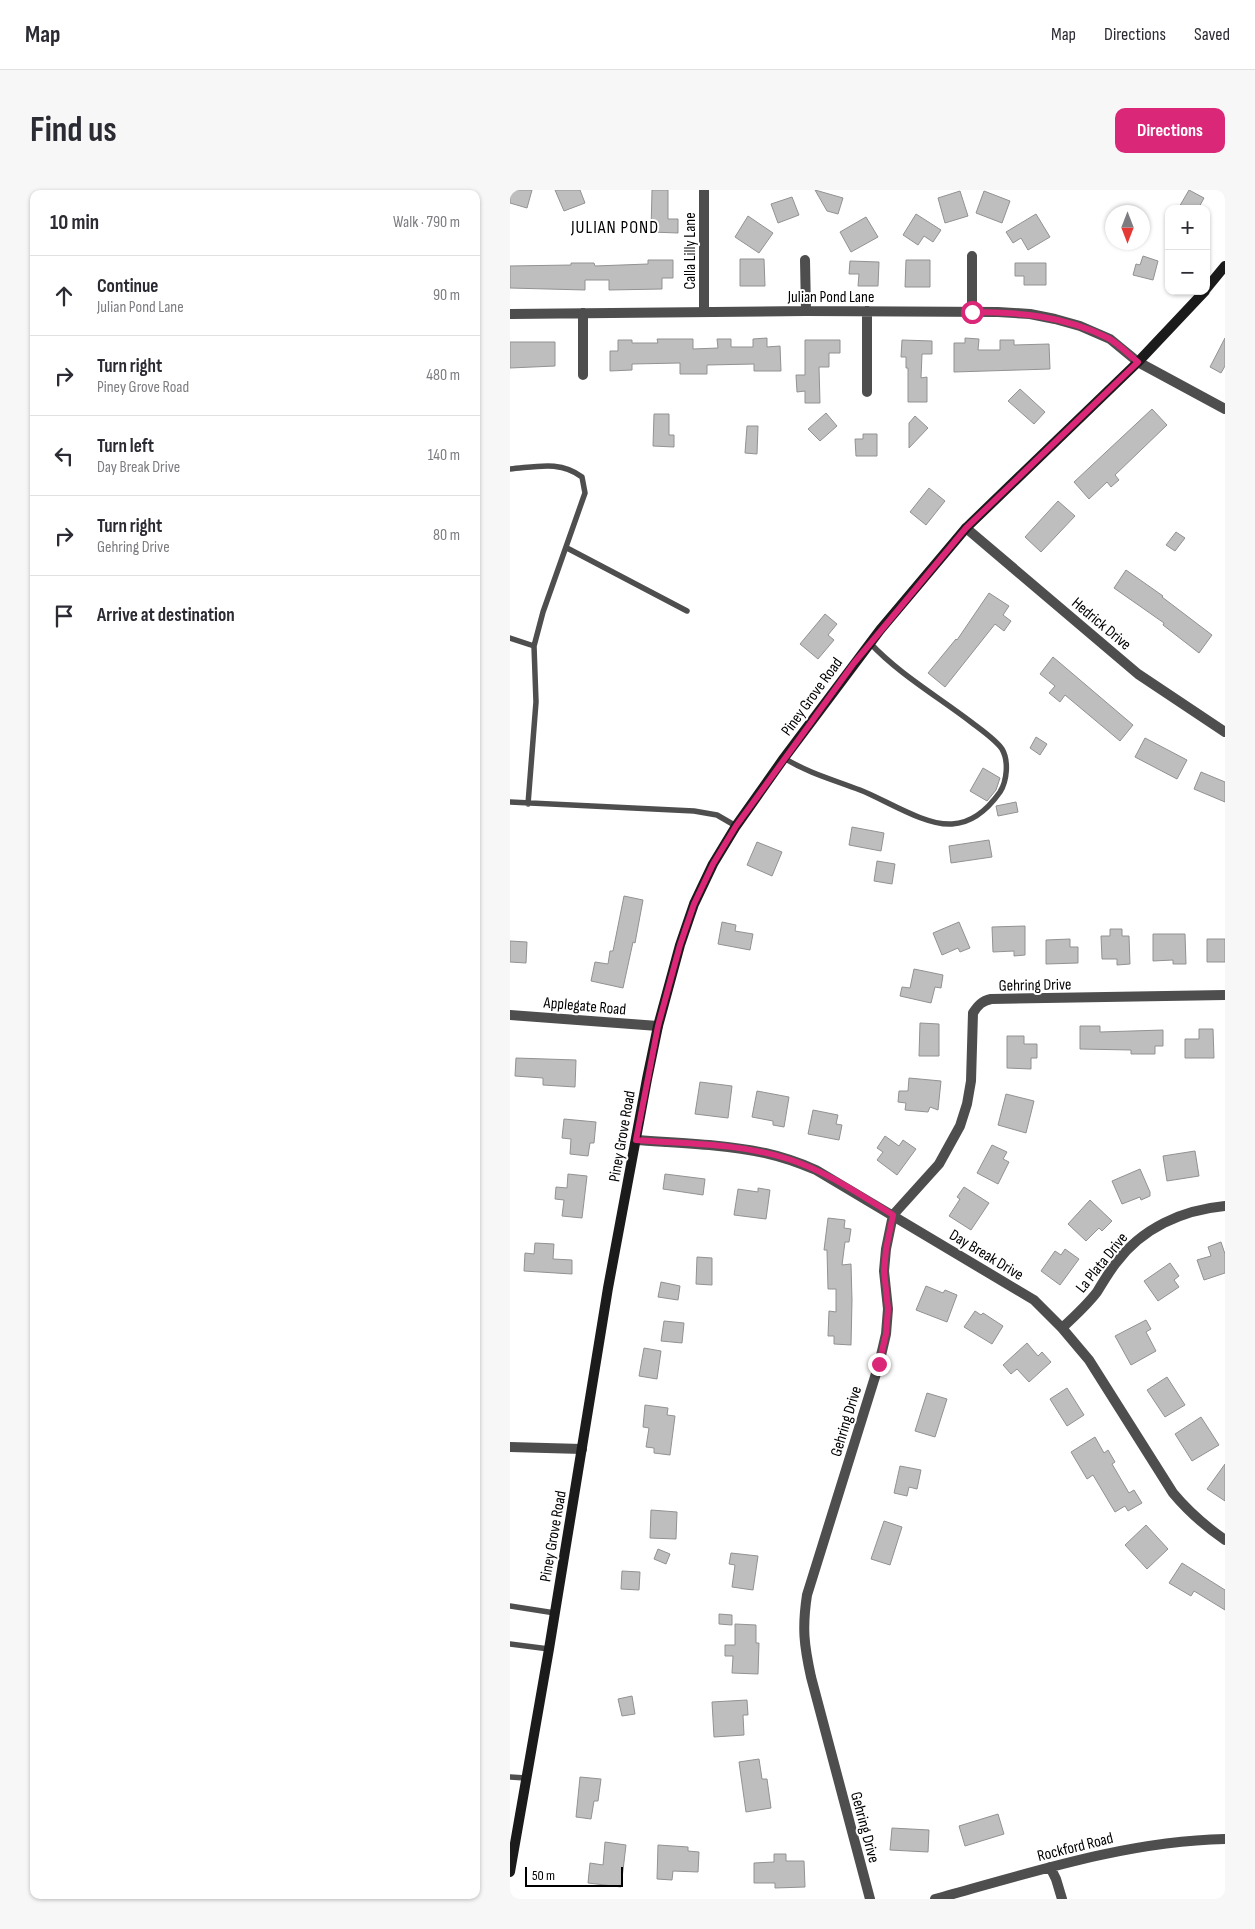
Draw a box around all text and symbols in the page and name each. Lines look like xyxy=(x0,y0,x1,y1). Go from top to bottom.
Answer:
text: Map xyxy=(25,20,60,49)
text: Map xyxy=(1051,24,1076,45)
text: Directions xyxy=(1104,24,1166,45)
text: Saved xyxy=(1194,24,1230,45)
button: Directions xyxy=(1115,108,1225,153)
text: Find us xyxy=(30,109,117,152)
north arrow xyxy=(1105,205,1150,250)
map controls xyxy=(1165,205,1210,295)
button: + xyxy=(1165,205,1210,250)
text: 10 min xyxy=(50,210,99,235)
street label: Calla Lilly Lane xyxy=(681,212,700,290)
text: Walk · 790 m xyxy=(393,213,460,232)
district label: JULIAN POND xyxy=(570,217,659,238)
button: − xyxy=(1165,250,1210,295)
text: Continue xyxy=(97,275,158,298)
icon: ahead xyxy=(50,282,78,310)
text: 90 m xyxy=(433,286,460,305)
street label: Julian Pond Lane xyxy=(787,288,874,307)
text: Julian Pond Lane xyxy=(97,298,184,317)
route start xyxy=(961,301,984,324)
text: Turn right xyxy=(97,355,162,378)
icon: right xyxy=(50,362,78,390)
text: 480 m xyxy=(426,366,460,385)
text: Piney Grove Road xyxy=(97,378,189,397)
text: Turn left xyxy=(97,435,154,458)
icon: left xyxy=(50,442,78,470)
text: 140 m xyxy=(428,446,460,465)
text: Day Break Drive xyxy=(97,458,180,477)
text: Turn right xyxy=(97,515,162,538)
icon: right xyxy=(50,522,78,550)
text: 80 m xyxy=(433,526,460,545)
text: Gehring Drive xyxy=(97,538,170,557)
street label: Hedrick Drive xyxy=(1067,594,1135,655)
icon: arrive xyxy=(50,602,78,630)
text: Arrive at destination xyxy=(97,604,235,627)
street label: Piney Grove Road xyxy=(777,654,847,740)
street label: Gehring Drive xyxy=(999,975,1071,996)
street label: Applegate Road xyxy=(542,993,627,1020)
street label: Piney Grove Road xyxy=(605,1089,640,1183)
street label: Day Break Drive xyxy=(946,1226,1027,1285)
street label: La Plata Drive xyxy=(1072,1229,1132,1297)
route end xyxy=(868,1353,891,1376)
street label: Gehring Drive xyxy=(827,1384,866,1459)
street label: Piney Grove Road xyxy=(536,1489,571,1583)
street label: Gehring Drive xyxy=(846,1790,883,1865)
street label: Rockford Road xyxy=(1035,1829,1115,1866)
scale bar xyxy=(525,1864,622,1887)
text: 50 m xyxy=(532,1867,555,1884)

